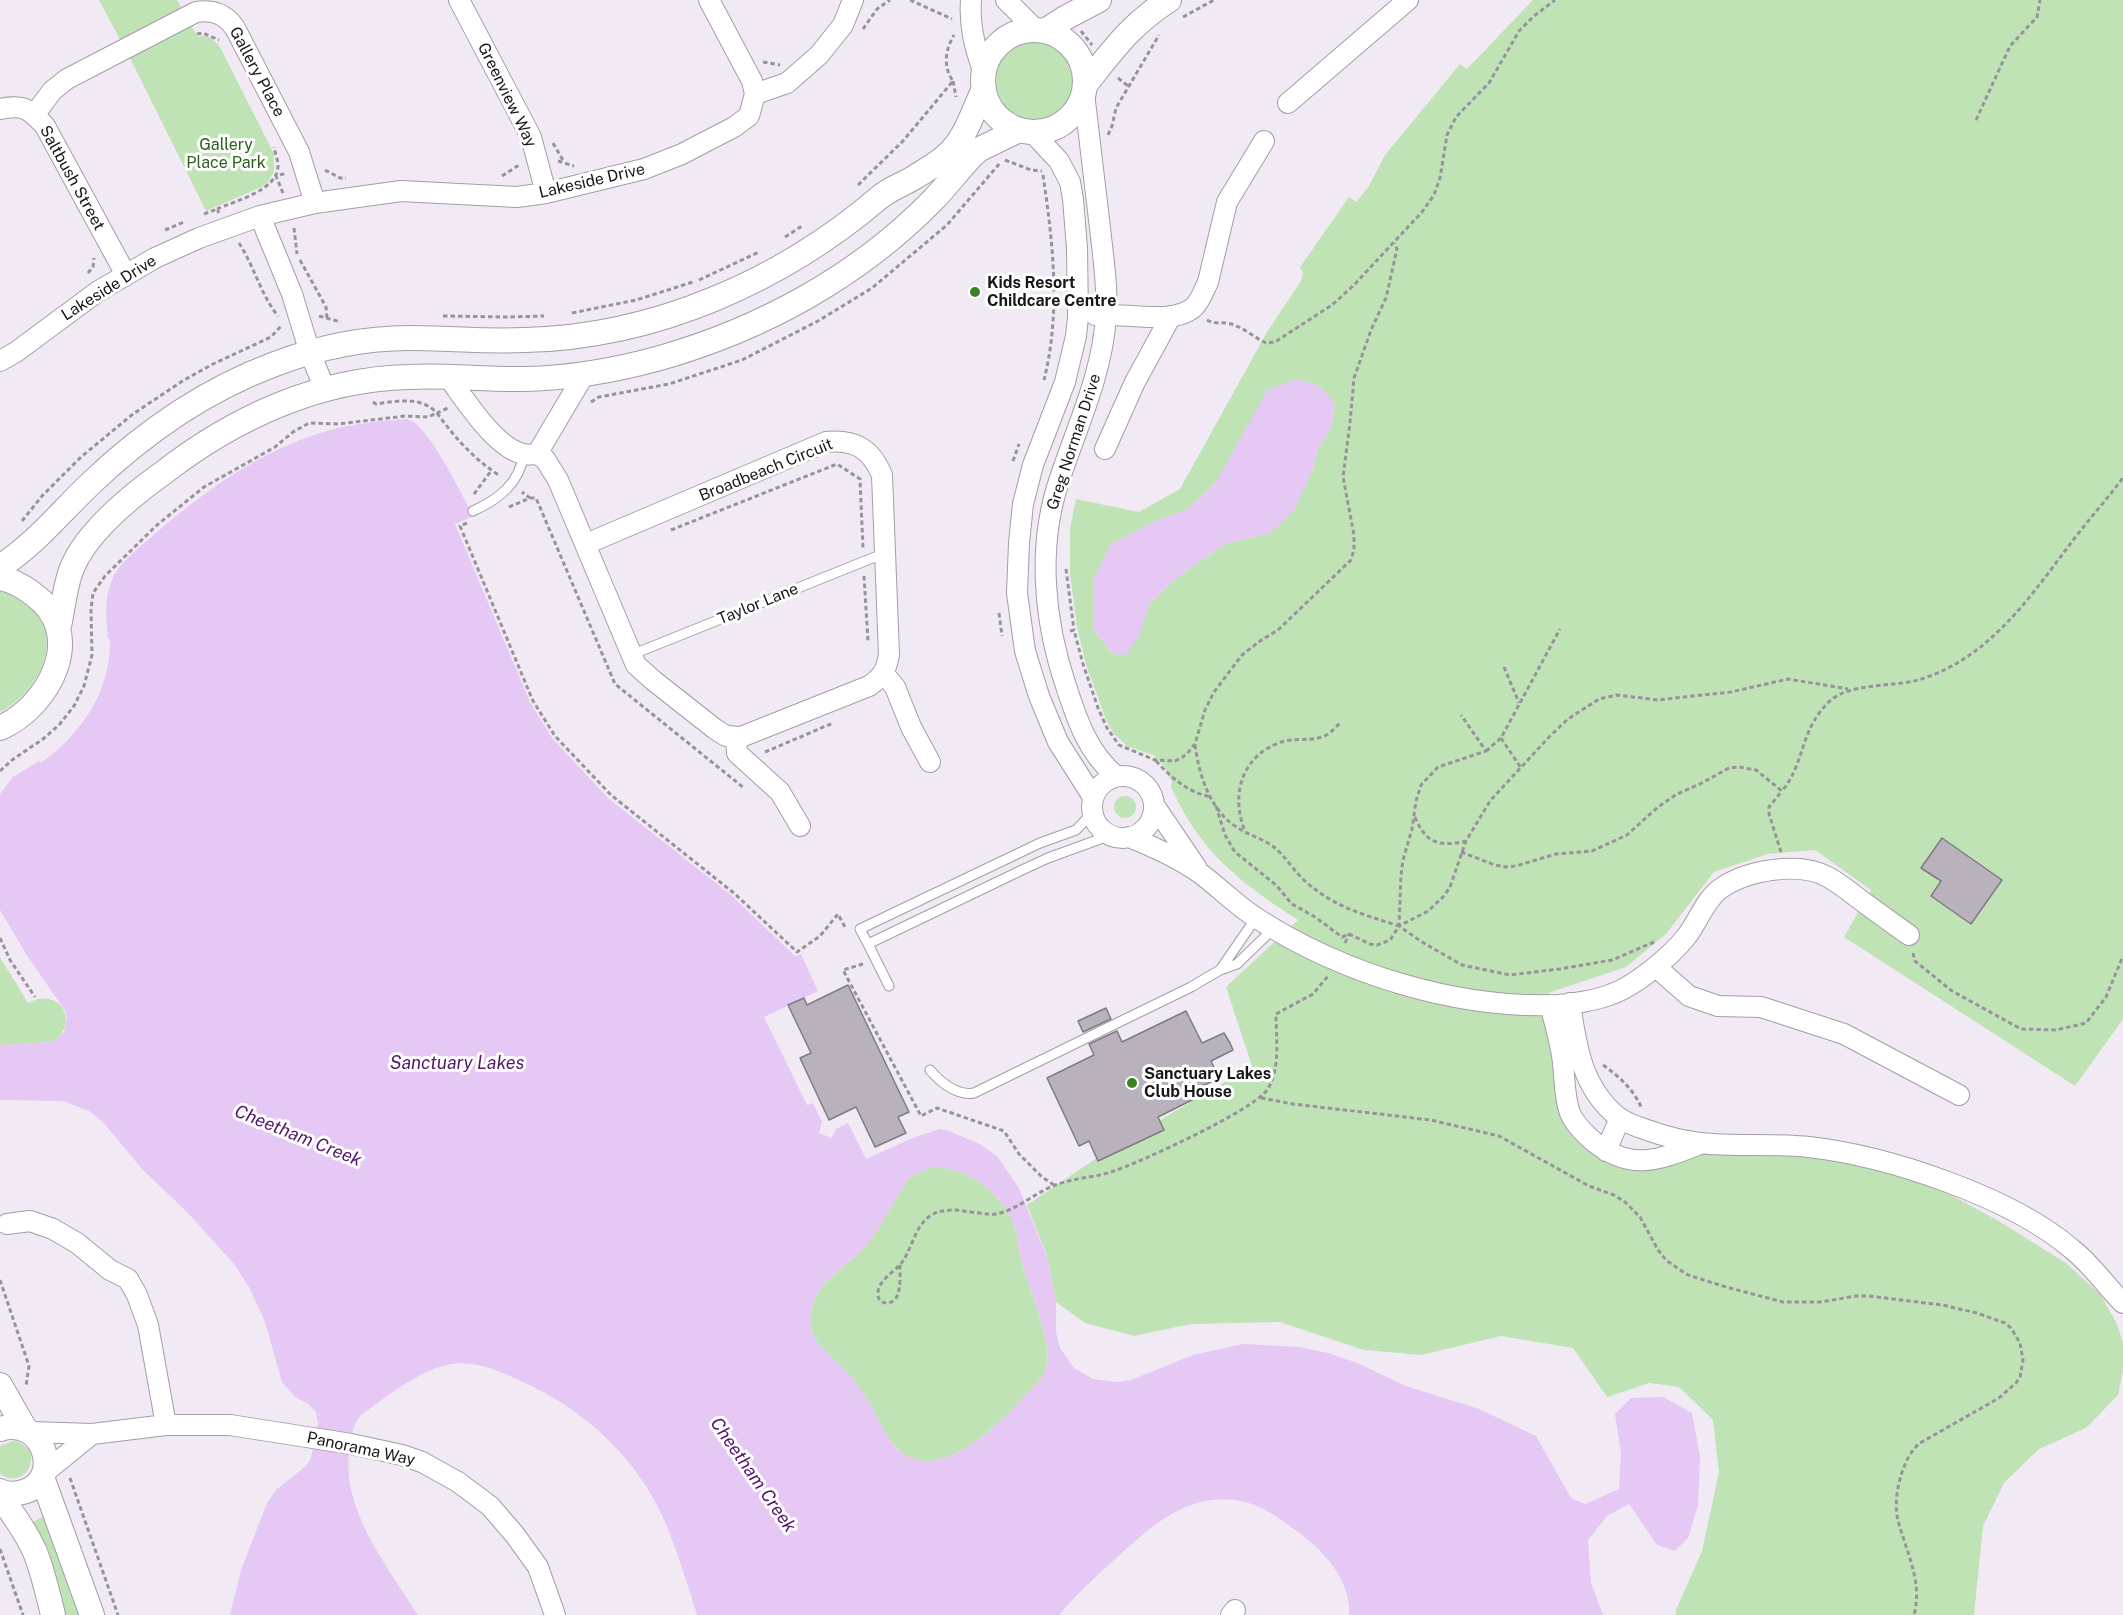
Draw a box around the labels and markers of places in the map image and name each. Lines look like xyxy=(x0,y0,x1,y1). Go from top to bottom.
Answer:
place label: Kids Resort Childcare Centre xyxy=(987,273,1116,311)
marker: Kids Resort Childcare Centre xyxy=(968,285,982,299)
place label: Sanctuary Lakes Club House xyxy=(1144,1064,1271,1102)
marker: Sanctuary Lakes Club House xyxy=(1125,1076,1139,1090)

